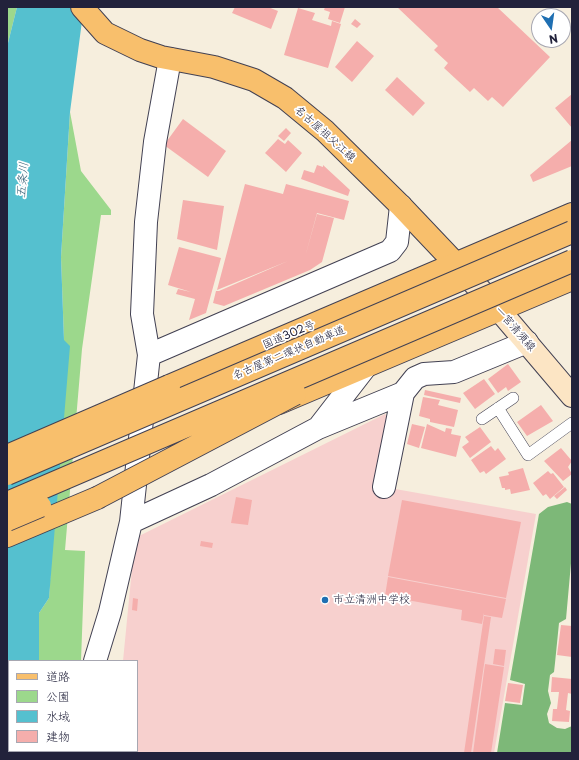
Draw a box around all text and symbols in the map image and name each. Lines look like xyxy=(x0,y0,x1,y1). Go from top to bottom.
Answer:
north arrow xyxy=(531,8,571,48)
text: N xyxy=(547,30,560,48)
street label: 名古屋祖父江線 xyxy=(292,103,358,165)
water label: 五条川 xyxy=(14,161,32,199)
street label: 一宮清須線 xyxy=(492,304,538,354)
street label: 国道302号 xyxy=(261,318,317,352)
street label: 名古屋第二環状自動車道 xyxy=(231,323,347,383)
place label: 市立清洲中学校 xyxy=(333,593,410,607)
marker: 市立清洲中学校 xyxy=(320,595,330,605)
legend xyxy=(8,660,138,752)
text: 道路 xyxy=(46,667,70,685)
text: 公園 xyxy=(46,687,70,705)
text: 水域 xyxy=(46,707,70,725)
text: 建物 xyxy=(46,727,70,745)

